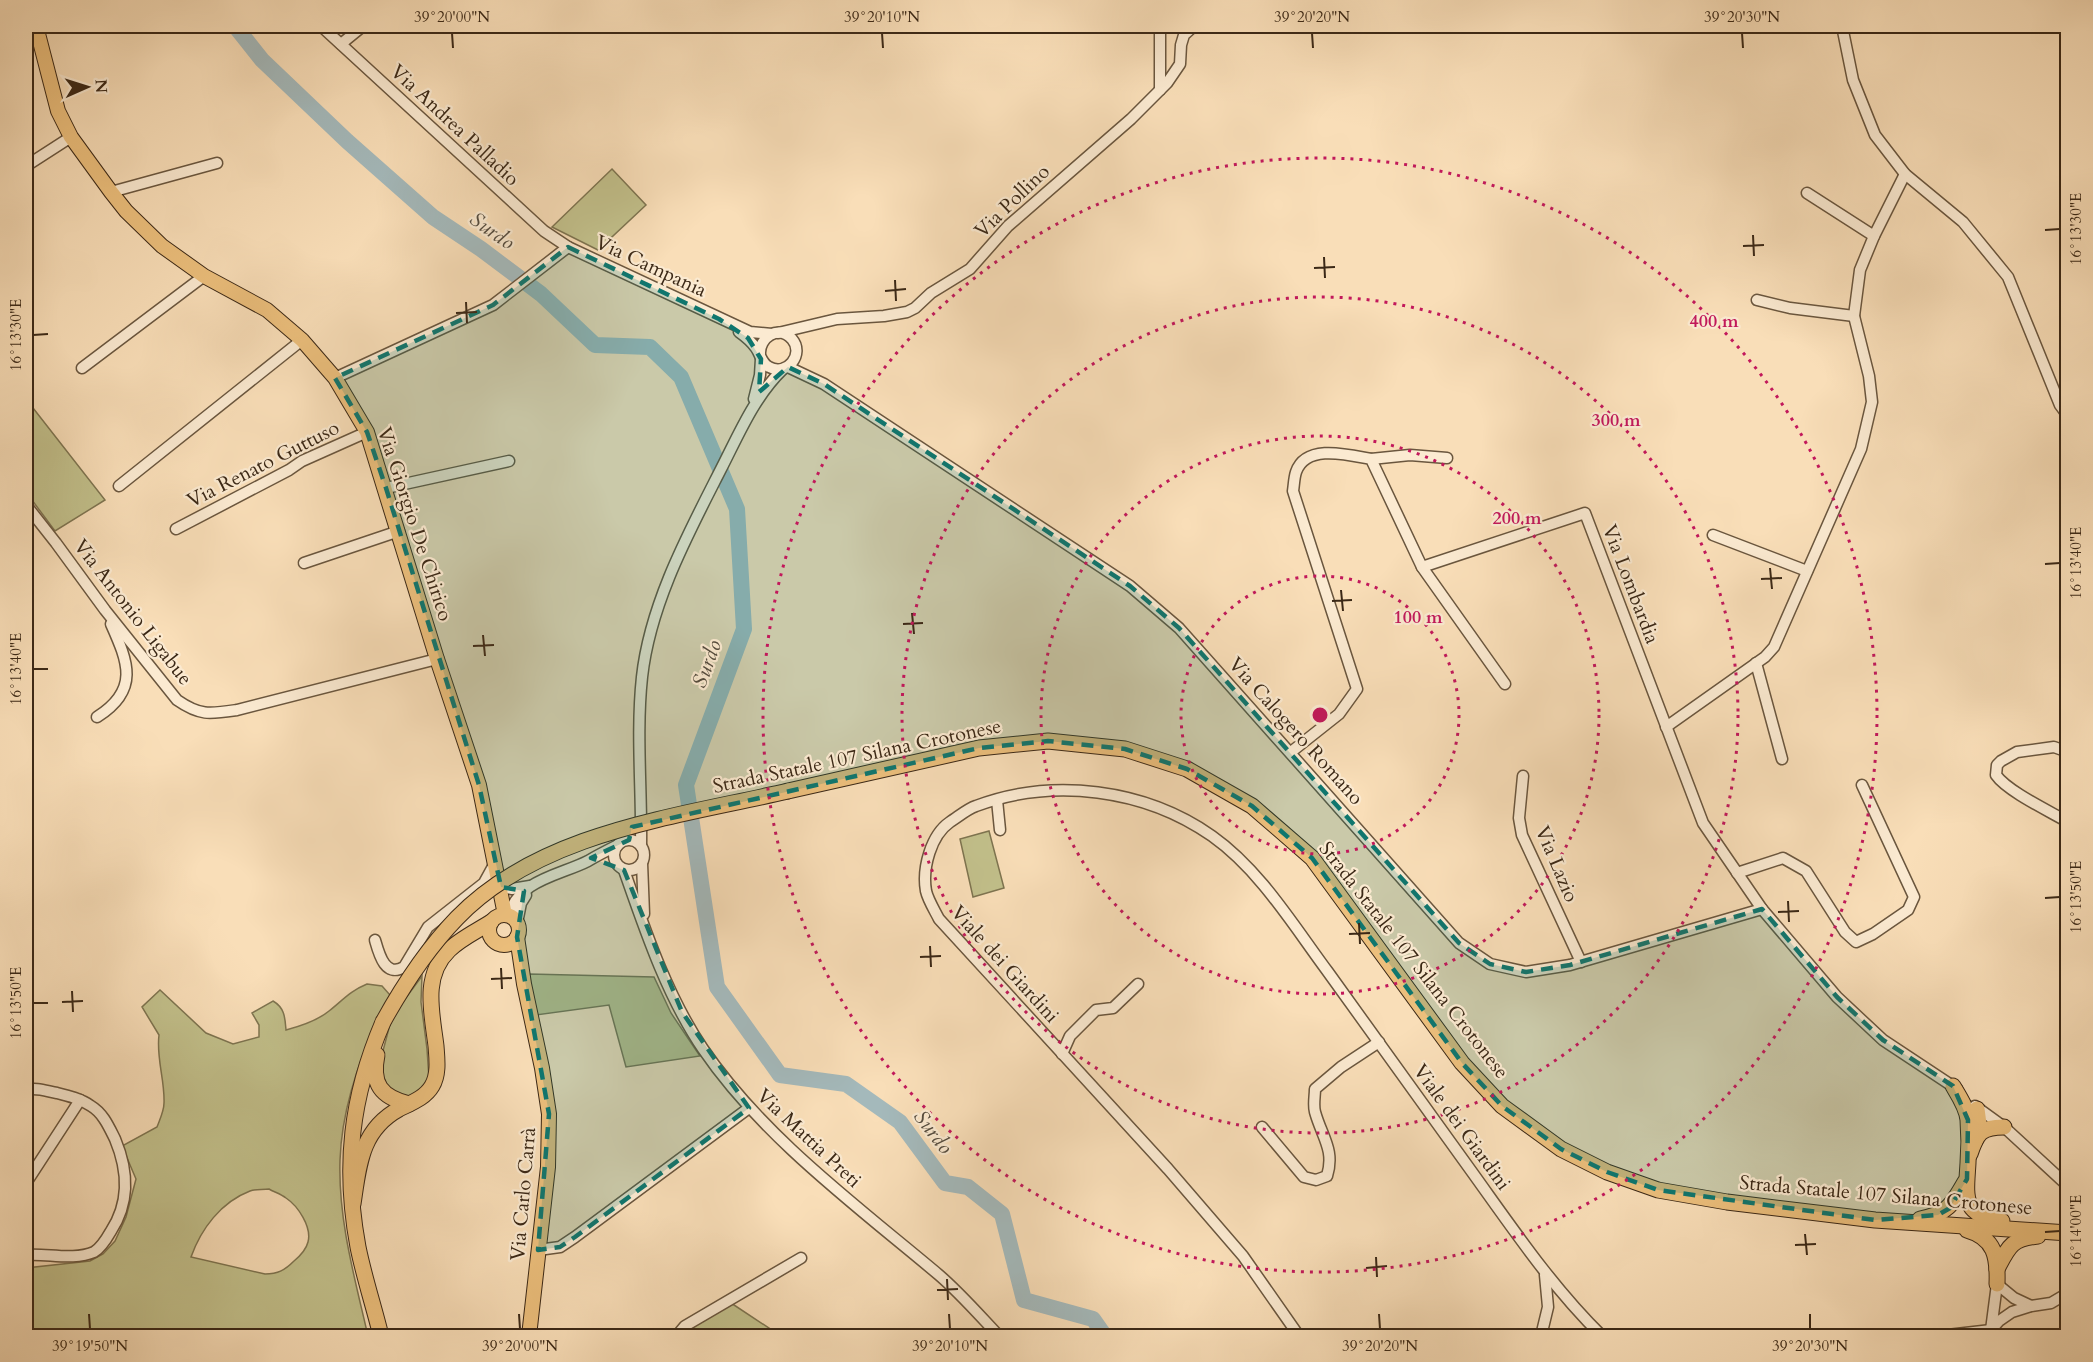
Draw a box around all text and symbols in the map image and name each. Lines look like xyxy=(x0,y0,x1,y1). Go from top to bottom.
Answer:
text: 39°20'00"N xyxy=(414,7,490,27)
text: 39°20'10"N xyxy=(844,7,920,27)
text: 39°20'20"N xyxy=(1274,7,1350,27)
text: 39°20'30"N xyxy=(1704,7,1780,27)
north arrow xyxy=(57,57,117,117)
street label: Via Andrea Palladio xyxy=(385,58,526,192)
text: N xyxy=(90,79,112,94)
street label: Via Pollino xyxy=(968,158,1056,244)
text: 16°13'30"E xyxy=(2066,193,2086,265)
water label: Surdo xyxy=(464,205,521,257)
street label: Via Campania xyxy=(591,228,711,304)
text: 16°13'30"E xyxy=(6,299,26,371)
text: 400 m xyxy=(1689,309,1739,334)
text: 300 m xyxy=(1591,408,1641,433)
street label: Via Renato Guttuso xyxy=(182,414,344,514)
street label: Via Giorgio De Chirico xyxy=(371,424,459,625)
text: 200 m xyxy=(1492,506,1542,531)
street label: Via Lombardia xyxy=(1596,520,1666,648)
text: 16°13'40"E xyxy=(2066,527,2086,599)
street label: Via Antonio Ligabue xyxy=(67,533,199,691)
text: 100 m xyxy=(1393,605,1443,630)
text: 16°13'40"E xyxy=(6,633,26,705)
water label: Surdo xyxy=(685,636,729,692)
street label: Via Calogero Romano xyxy=(1222,651,1370,811)
centre of rings xyxy=(1310,705,1330,725)
street label: Strada Statale 107 Silana Crotonese xyxy=(710,712,1004,800)
street label: Via Lazio xyxy=(1529,822,1585,906)
street label: Strada Statale 107 Silana Crotonese xyxy=(1313,836,1515,1084)
text: 16°13'50"E xyxy=(2066,861,2086,933)
street label: Viale dei Giardini xyxy=(945,899,1065,1029)
text: 16°13'50"E xyxy=(6,967,26,1039)
street label: Viale dei Giardini xyxy=(1407,1058,1517,1196)
street label: Via Mattia Preti xyxy=(751,1082,868,1194)
water label: Surdo xyxy=(906,1104,960,1160)
street label: Via Carlo Carrà xyxy=(504,1126,542,1262)
street label: Strada Statale 107 Silana Crotonese xyxy=(1738,1169,2034,1221)
text: 16°14'00"E xyxy=(2066,1195,2086,1267)
text: 39°19'50"N xyxy=(52,1336,128,1356)
text: 39°20'00"N xyxy=(482,1336,558,1356)
text: 39°20'10"N xyxy=(912,1336,988,1356)
text: 39°20'20"N xyxy=(1342,1336,1418,1356)
text: 39°20'30"N xyxy=(1772,1336,1848,1356)

